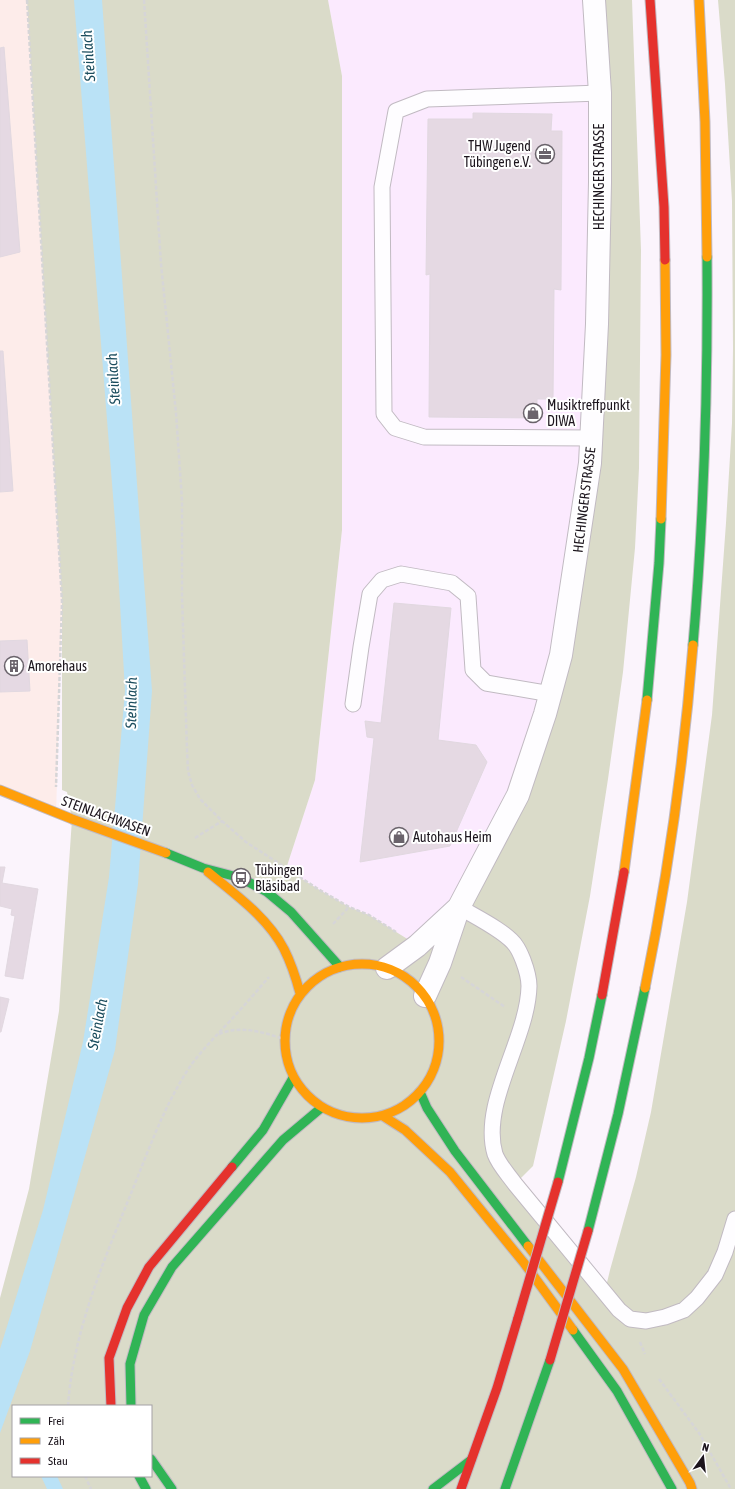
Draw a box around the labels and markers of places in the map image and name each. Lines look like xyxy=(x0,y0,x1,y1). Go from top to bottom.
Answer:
place label: THW Jugend Tübingen e.V. xyxy=(464,138,531,170)
office icon: THW Jugend Tübingen e.V. xyxy=(534,143,556,165)
place label: Musiktreffpunkt DIWA xyxy=(547,397,630,429)
shop icon: Musiktreffpunkt DIWA xyxy=(522,402,544,424)
building icon: Amorehaus xyxy=(3,655,25,677)
place label: Amorehaus xyxy=(28,658,87,674)
shop icon: Autohaus Heim xyxy=(388,826,410,848)
place label: Autohaus Heim xyxy=(413,829,492,845)
place label: Tübingen Bläsibad xyxy=(255,862,303,894)
bus stop icon: Tübingen Bläsibad xyxy=(230,867,252,889)

